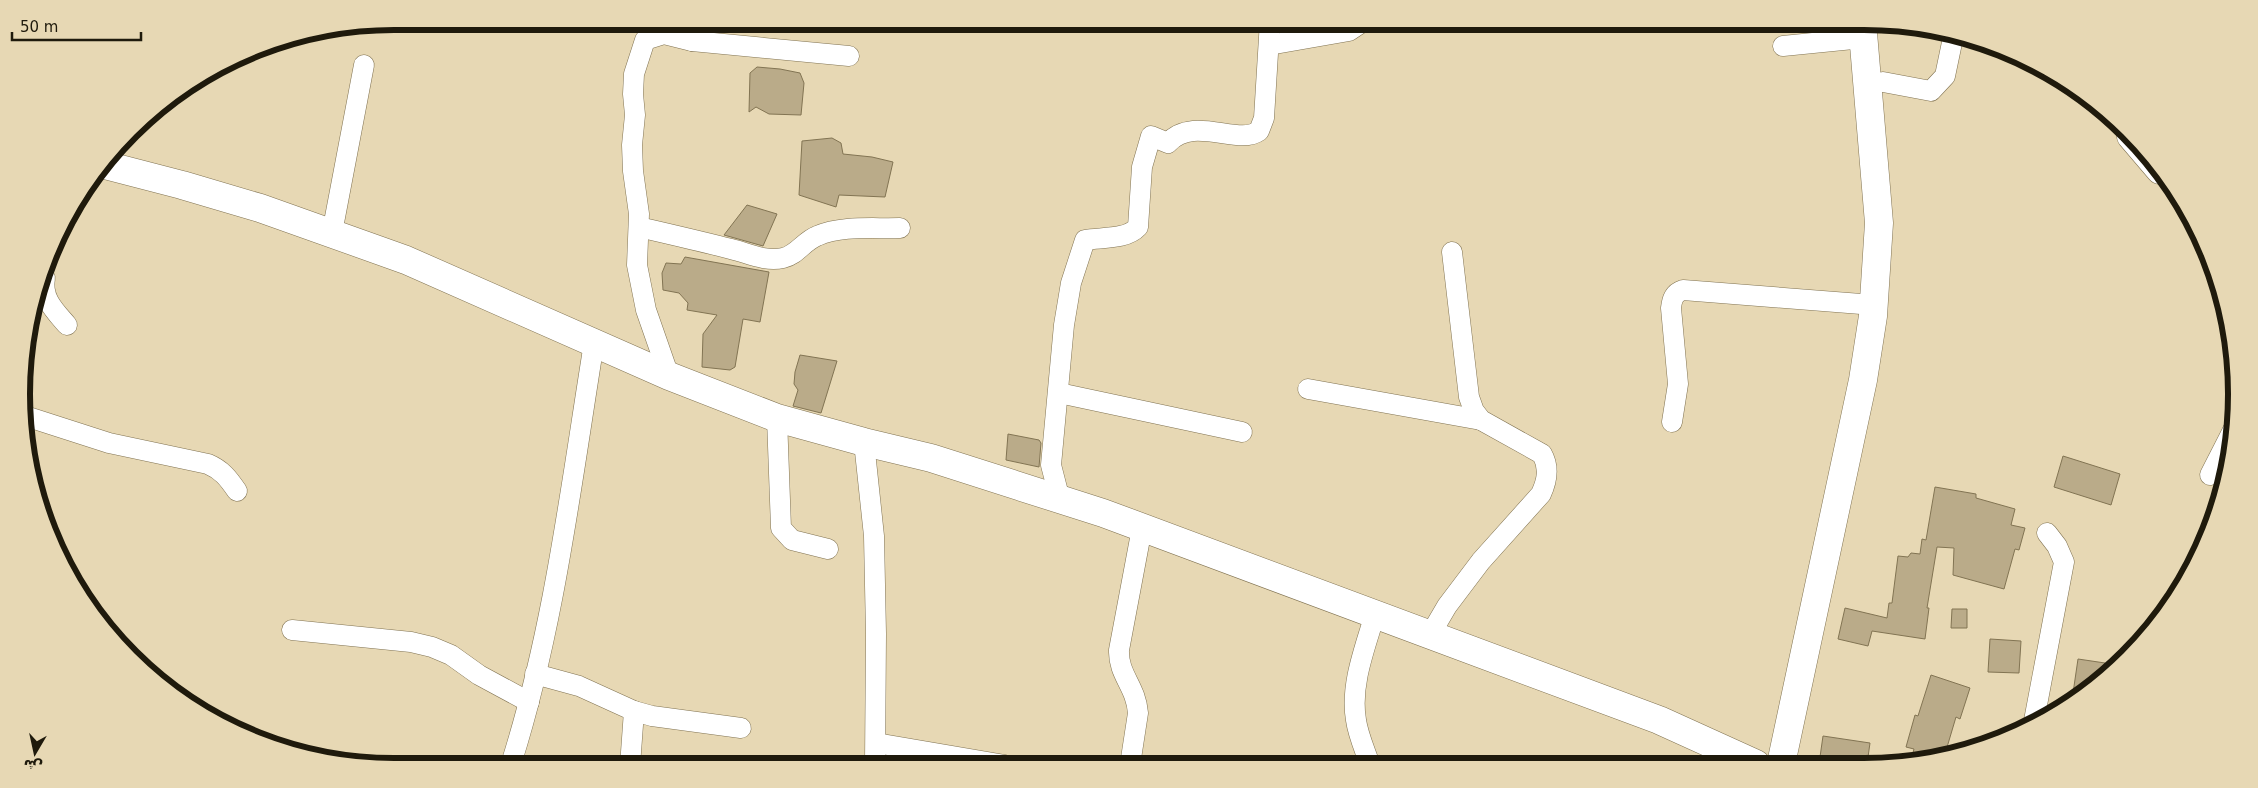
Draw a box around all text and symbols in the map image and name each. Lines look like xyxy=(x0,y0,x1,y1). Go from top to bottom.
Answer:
scale bar xyxy=(12,10,141,42)
text: 50 m xyxy=(20,18,58,36)
north arrow xyxy=(10,728,60,778)
text: ش xyxy=(22,756,44,775)

